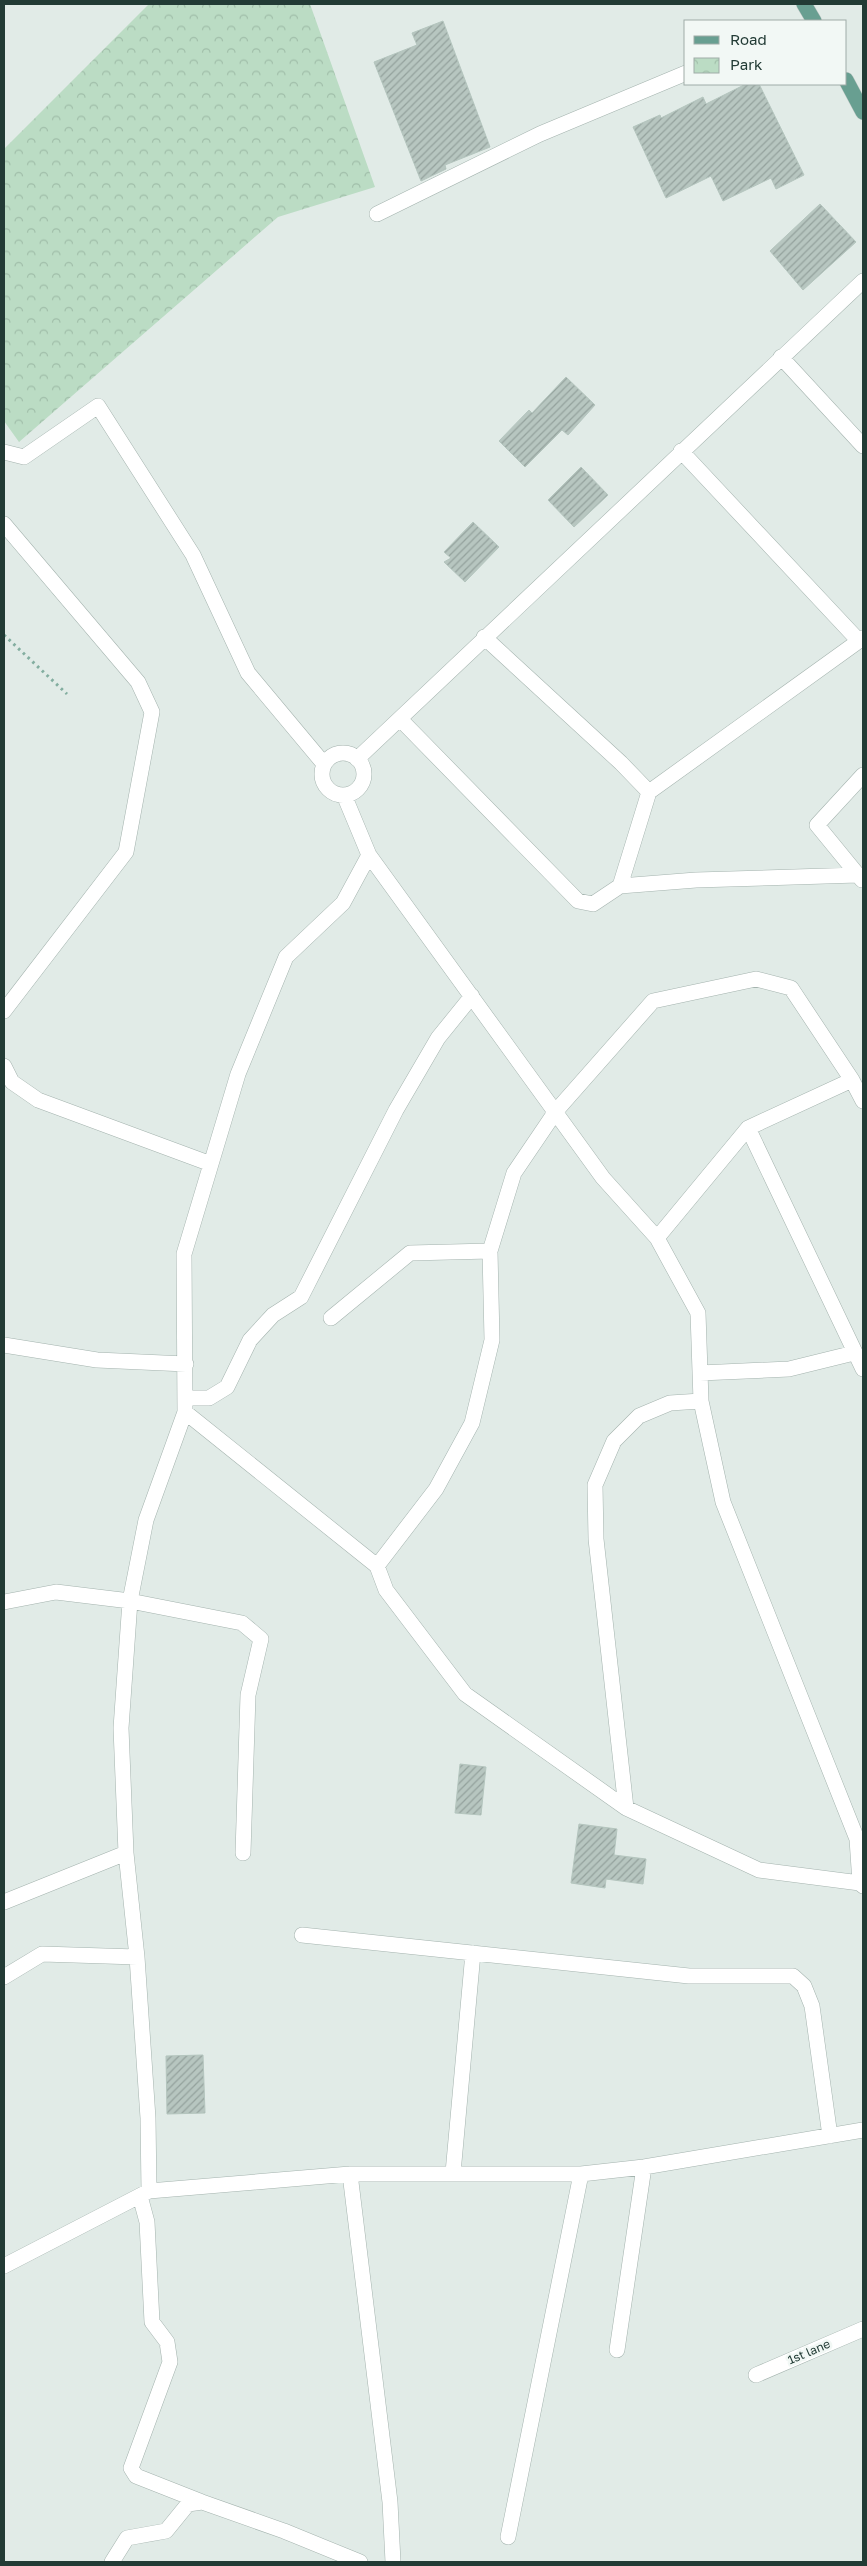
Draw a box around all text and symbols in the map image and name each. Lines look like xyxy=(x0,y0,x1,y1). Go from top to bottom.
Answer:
legend xyxy=(684,20,847,85)
text: Road xyxy=(730,30,767,48)
text: Park xyxy=(730,55,763,73)
street label: 1st lane xyxy=(785,2336,832,2367)

